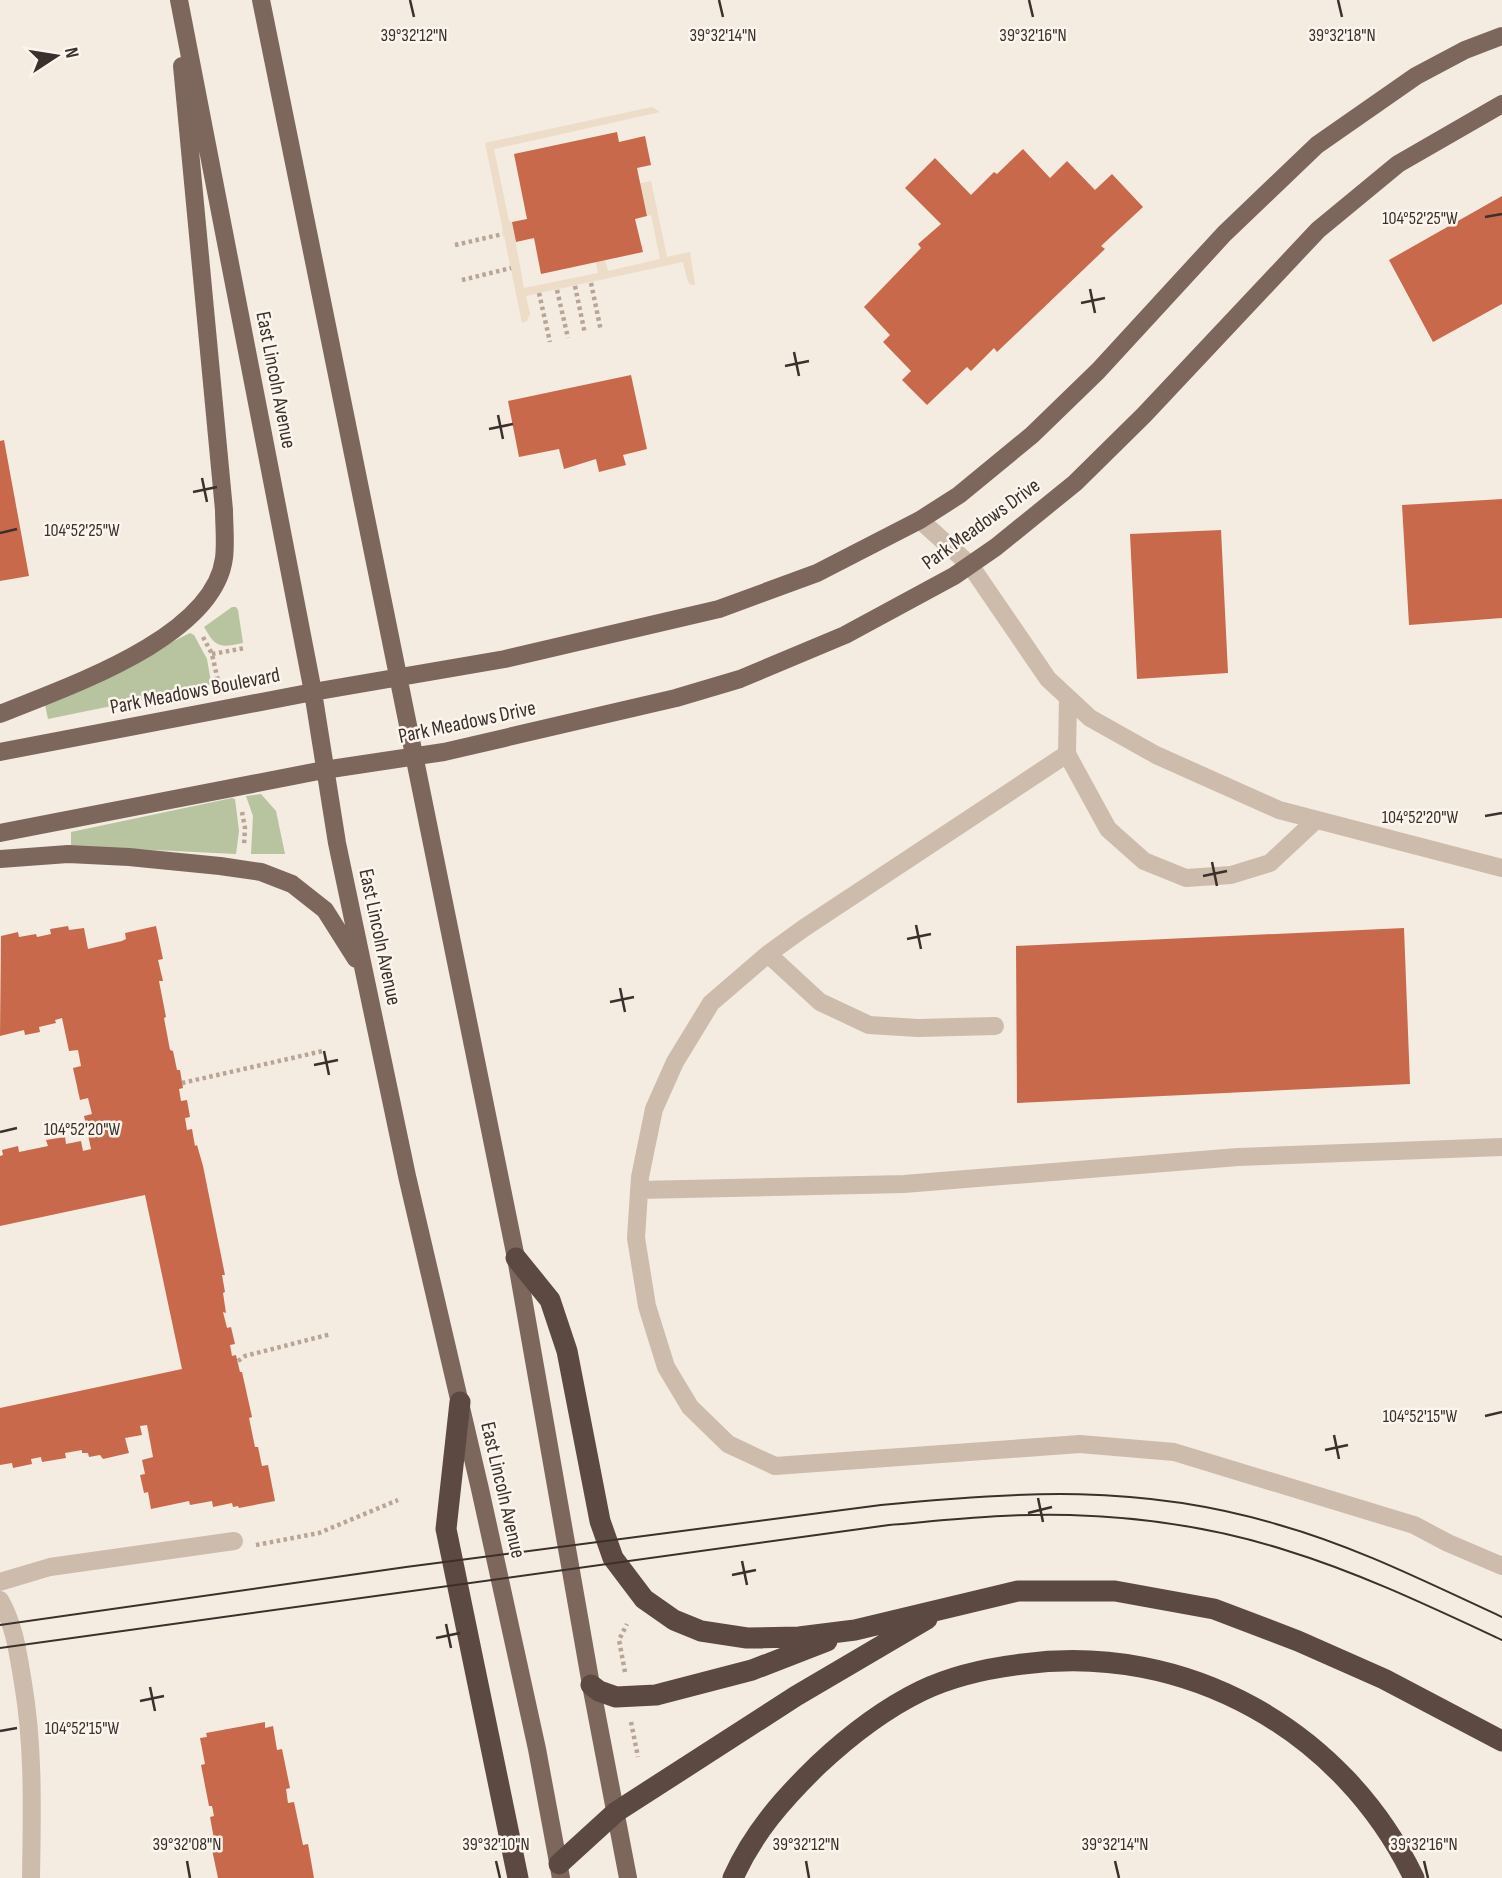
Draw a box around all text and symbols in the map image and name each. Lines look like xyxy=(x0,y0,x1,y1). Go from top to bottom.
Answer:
north arrow xyxy=(21,21,91,91)
text: 39°32'12"N xyxy=(380,25,448,46)
text: 39°32'14"N xyxy=(690,25,756,46)
text: 39°32'16"N xyxy=(999,25,1067,46)
text: 39°32'18"N xyxy=(1308,25,1376,46)
text: N xyxy=(59,45,83,60)
text: 104°52'25"W xyxy=(1382,208,1458,229)
street label: East Lincoln Avenue xyxy=(250,309,302,451)
street label: Park Meadows Drive xyxy=(917,473,1045,575)
text: 104°52'25"W xyxy=(44,520,120,541)
street label: Park Meadows Boulevard xyxy=(108,662,282,720)
street label: Park Meadows Drive xyxy=(396,695,538,749)
text: 104°52'20"W xyxy=(1382,807,1458,828)
street label: East Lincoln Avenue xyxy=(353,866,407,1008)
text: 104°52'20"W xyxy=(44,1119,120,1140)
text: 104°52'15"W xyxy=(1383,1406,1458,1427)
street label: East Lincoln Avenue xyxy=(475,1419,531,1561)
text: 104°52'15"W xyxy=(45,1718,120,1739)
text: 39°32'08"N xyxy=(153,1834,221,1855)
text: 39°32'10"N xyxy=(462,1834,530,1855)
text: 39°32'12"N xyxy=(772,1834,840,1855)
text: 39°32'14"N xyxy=(1082,1834,1148,1855)
text: 39°32'16"N xyxy=(1390,1834,1458,1855)

